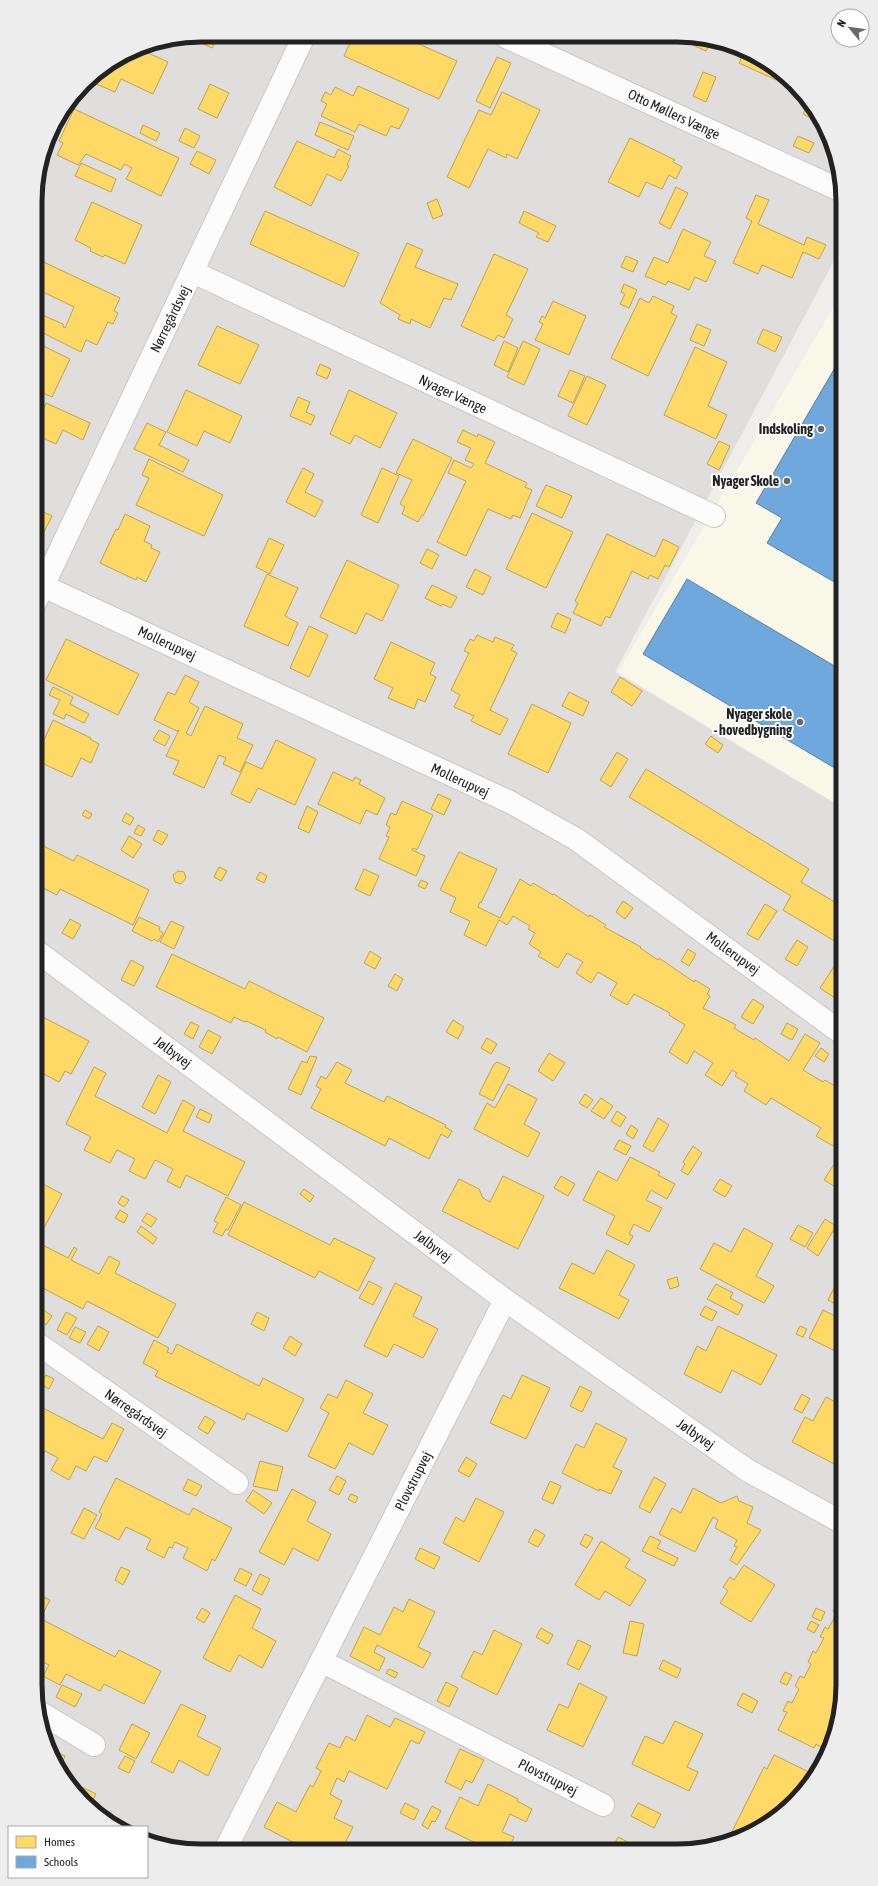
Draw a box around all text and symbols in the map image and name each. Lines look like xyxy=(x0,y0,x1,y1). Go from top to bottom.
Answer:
north arrow xyxy=(830,8,870,48)
text: N xyxy=(834,17,848,29)
street label: Otto Møllers Vænge xyxy=(625,86,723,142)
street label: Nørregårdsvej xyxy=(147,283,193,355)
street label: Nyager Vænge xyxy=(417,371,489,417)
place label: Indskoling xyxy=(759,421,814,437)
marker: Indskoling xyxy=(816,424,826,434)
place label: Nyager Skole xyxy=(712,473,779,489)
marker: Nyager Skole xyxy=(782,476,792,486)
street label: Mollerupvej xyxy=(135,623,199,663)
place label: Nyager skole - hovedbygning xyxy=(714,706,793,738)
marker: Nyager skole - hovedbygning xyxy=(795,717,805,727)
street label: Mollerupvej xyxy=(428,760,492,800)
street label: Mollerupvej xyxy=(703,928,763,978)
street label: Jølbyvej xyxy=(151,1033,195,1071)
street label: Jølbyvej xyxy=(411,1227,455,1265)
street label: Nørregårdsvej xyxy=(102,1386,170,1440)
street label: Jølbyvej xyxy=(674,1415,718,1453)
street label: Plovstrupvej xyxy=(391,1449,435,1513)
street label: Plovstrupvej xyxy=(516,1755,580,1799)
legend xyxy=(8,1826,148,1878)
text: Homes xyxy=(44,1835,75,1849)
text: Schools xyxy=(44,1855,78,1869)

